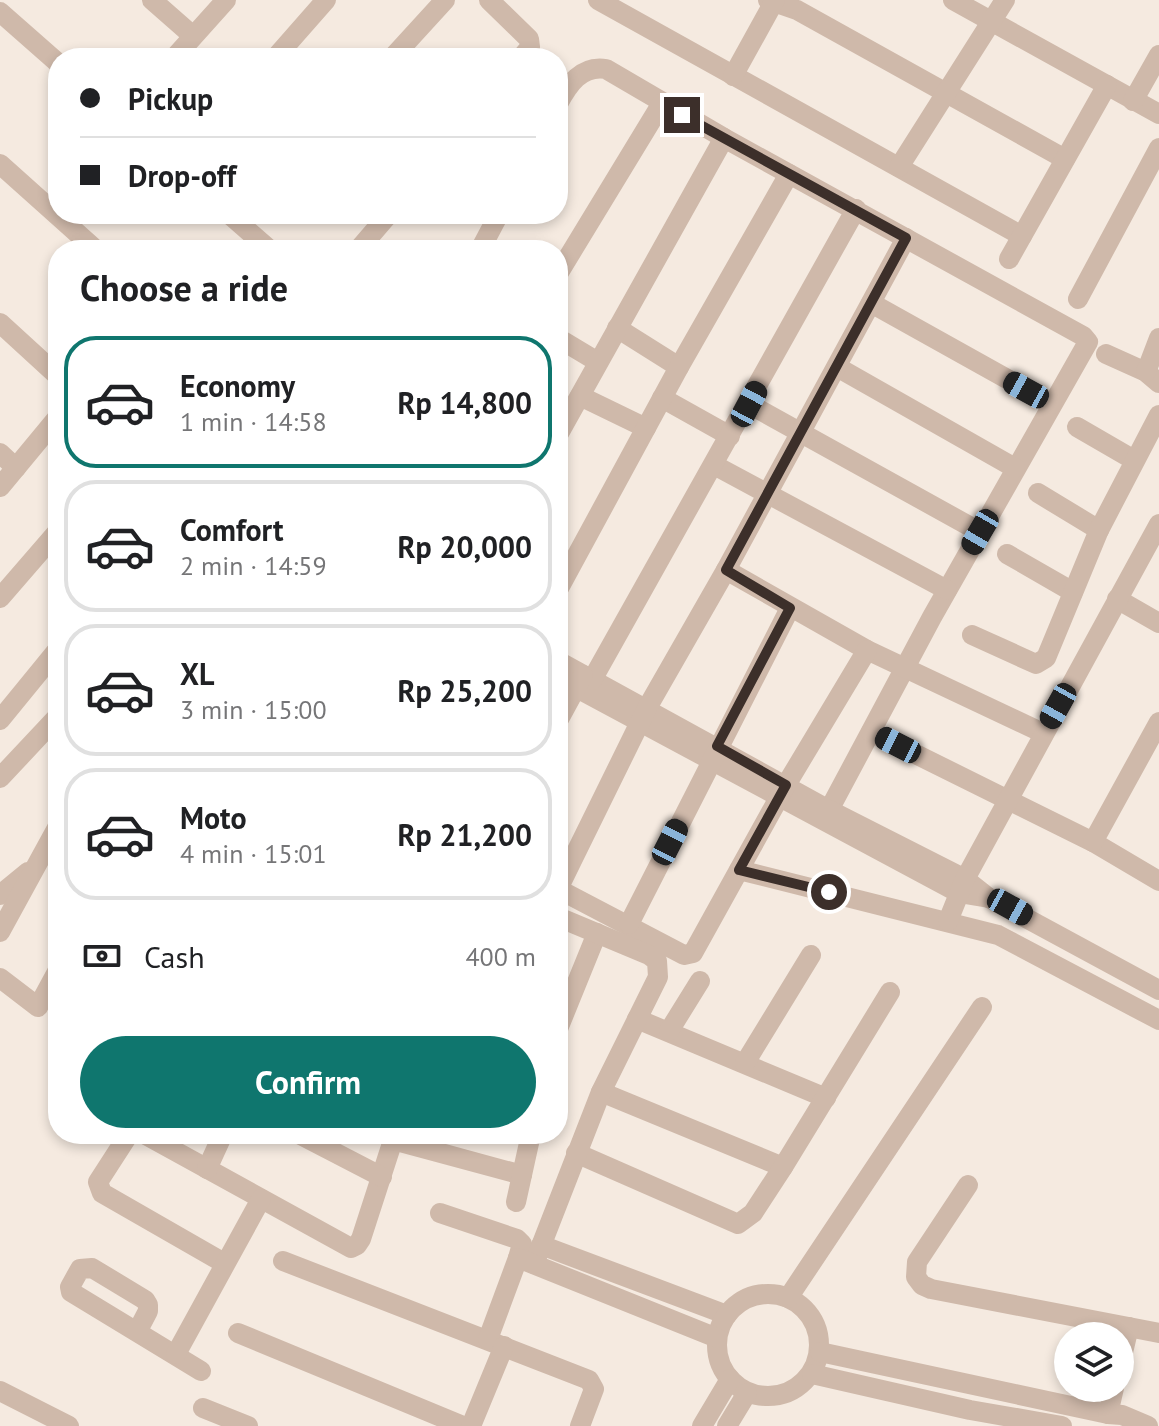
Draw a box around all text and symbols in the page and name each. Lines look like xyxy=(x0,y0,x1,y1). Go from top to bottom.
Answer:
text: Pickup xyxy=(128,79,213,118)
route end xyxy=(664,97,700,133)
text: Drop-off xyxy=(128,156,236,195)
text: Choose a ride xyxy=(80,264,288,311)
icon: car xyxy=(84,366,156,438)
text: Economy xyxy=(180,366,295,405)
car xyxy=(999,368,1053,412)
car xyxy=(727,377,771,431)
text: Rp 14,800 xyxy=(398,383,532,422)
text: 1 min · 14:58 xyxy=(180,405,327,438)
car xyxy=(958,505,1002,559)
icon: car xyxy=(84,510,156,582)
text: Comfort xyxy=(180,510,283,549)
text: Rp 20,000 xyxy=(398,527,532,566)
text: 2 min · 14:59 xyxy=(180,549,327,582)
icon: car xyxy=(84,654,156,726)
text: XL xyxy=(180,654,214,693)
text: Rp 25,200 xyxy=(398,671,532,710)
car xyxy=(1036,679,1080,733)
text: 3 min · 15:00 xyxy=(180,693,327,726)
car xyxy=(871,723,925,767)
icon: car xyxy=(84,798,156,870)
text: Moto xyxy=(180,798,247,837)
text: Rp 21,200 xyxy=(398,815,532,854)
car xyxy=(648,815,692,869)
text: 4 min · 15:01 xyxy=(180,837,327,870)
route start xyxy=(811,874,847,910)
car xyxy=(983,885,1037,929)
icon: cash xyxy=(80,934,124,978)
text: Cash xyxy=(144,937,205,976)
text: 400 m xyxy=(465,940,536,973)
button: Confirm xyxy=(80,1036,536,1128)
map controls xyxy=(1054,1322,1134,1402)
button: layers xyxy=(1054,1322,1134,1402)

